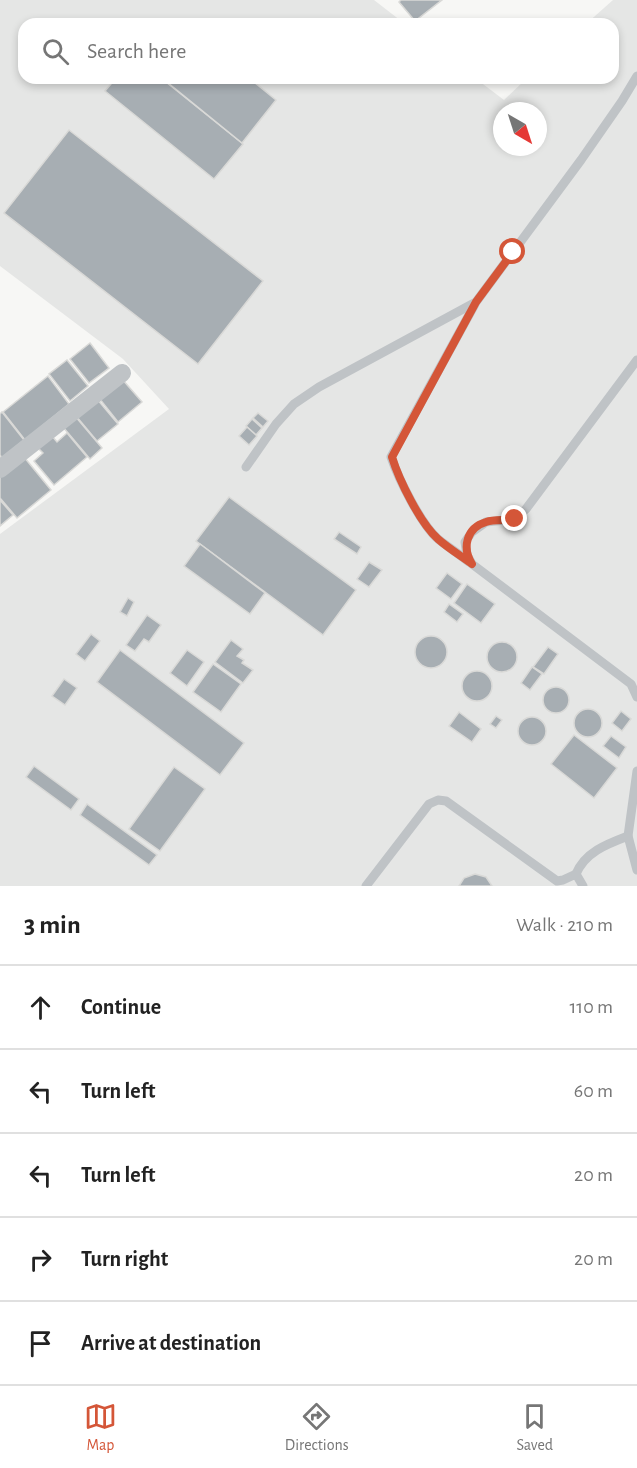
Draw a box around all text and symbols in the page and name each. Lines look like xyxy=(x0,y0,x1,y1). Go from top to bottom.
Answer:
search box xyxy=(18,18,619,84)
icon: search xyxy=(39,35,72,68)
text: Search here xyxy=(87,40,186,62)
north arrow xyxy=(493,102,547,156)
route start xyxy=(499,238,525,264)
route end xyxy=(501,505,527,531)
text: 3 min xyxy=(24,912,81,938)
text: Walk · 210 m xyxy=(516,915,613,935)
icon: ahead xyxy=(24,991,57,1024)
text: Continue xyxy=(81,996,161,1018)
text: 110 m xyxy=(569,997,613,1017)
icon: left xyxy=(24,1075,57,1108)
text: Turn left xyxy=(81,1080,155,1102)
text: 60 m xyxy=(574,1081,613,1101)
icon: left xyxy=(24,1159,57,1192)
text: Turn left xyxy=(81,1164,155,1186)
text: 20 m xyxy=(574,1165,613,1185)
icon: right xyxy=(24,1243,57,1276)
text: Turn right xyxy=(81,1248,168,1270)
text: 20 m xyxy=(574,1249,613,1269)
icon: arrive xyxy=(24,1327,57,1360)
text: Arrive at destination xyxy=(81,1332,261,1354)
tab: Map xyxy=(84,1400,117,1455)
tab: Directions xyxy=(285,1400,349,1455)
tab: Saved xyxy=(516,1400,553,1455)

